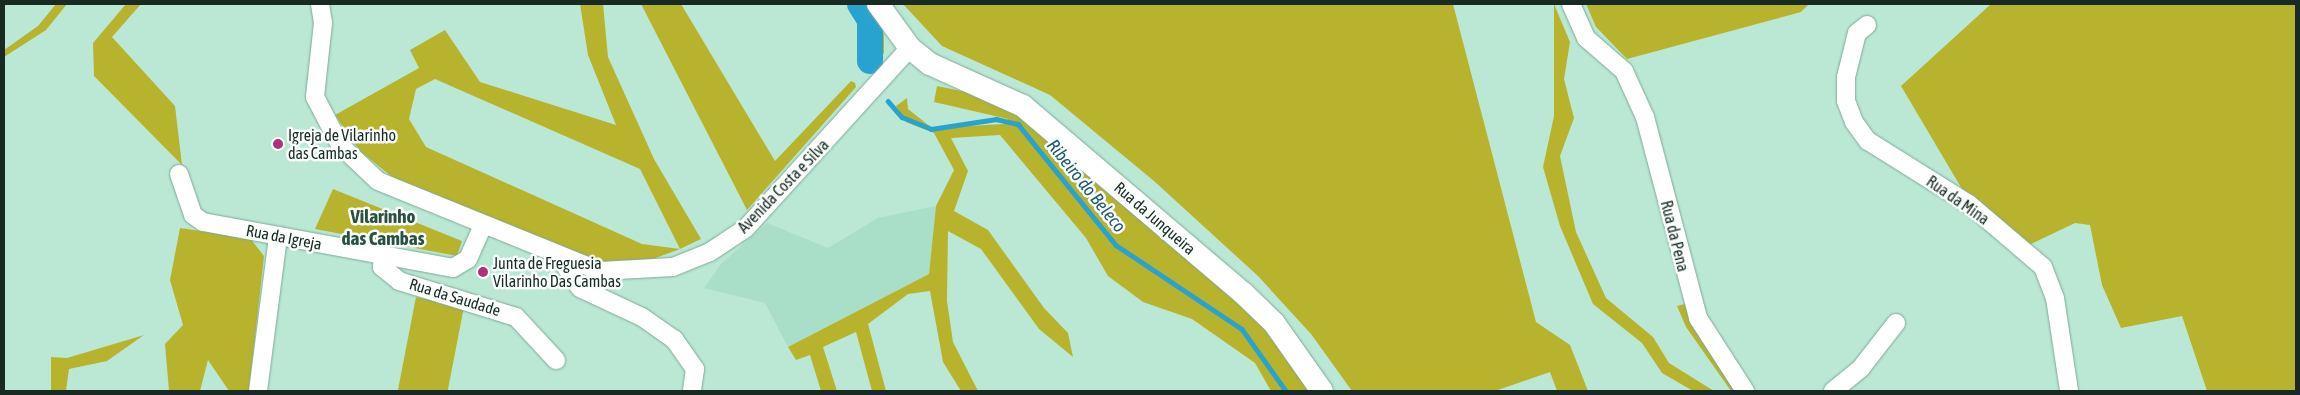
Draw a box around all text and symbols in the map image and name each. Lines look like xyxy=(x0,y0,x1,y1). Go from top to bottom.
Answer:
place label: Igreja de Vilarinho das Cambas xyxy=(288,125,396,163)
street label: Avenida Costa e Silva xyxy=(734,135,832,237)
water label: Ribeiro do Beleco xyxy=(1042,135,1130,237)
marker: Igreja de Vilarinho das Cambas xyxy=(272,138,284,150)
street label: Rua da Mina xyxy=(1923,171,1993,229)
street label: Rua da Junqueira xyxy=(1110,178,1200,258)
street label: Rua da Pena xyxy=(1657,198,1693,274)
district label: Vilarinho das Cambas xyxy=(342,206,424,250)
street label: Rua da Igreja xyxy=(245,220,323,254)
place label: Junta de Freguesia Vilarinho Das Cambas xyxy=(493,253,621,291)
marker: Junta de Freguesia Vilarinho Das Cambas xyxy=(477,266,489,278)
street label: Rua da Saudade xyxy=(407,274,503,320)

